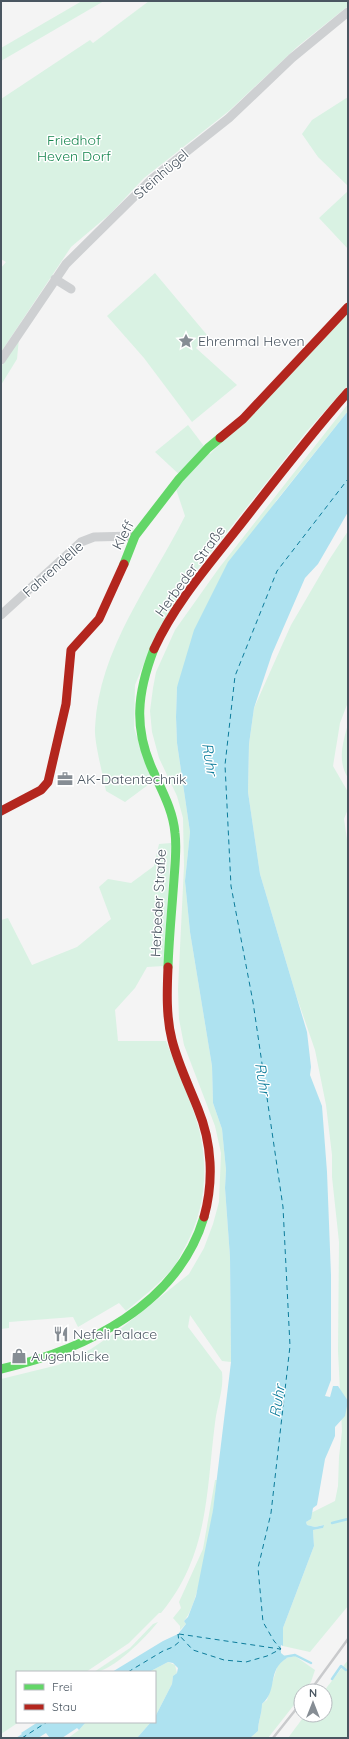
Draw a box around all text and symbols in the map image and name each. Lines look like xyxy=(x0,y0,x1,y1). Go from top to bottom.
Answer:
park label: Friedhof Heven Dorf xyxy=(37,131,111,165)
street label: Steinhügel xyxy=(130,145,192,203)
place icon: Ehrenmal Heven xyxy=(177,332,195,350)
place label: Ehrenmal Heven xyxy=(198,332,305,350)
street label: Kleff xyxy=(108,517,138,553)
street label: Herbeder Straße xyxy=(151,522,229,620)
street label: Fahrendelle xyxy=(19,537,87,601)
water label: Ruhr xyxy=(198,741,222,779)
office icon: AK-Datentechnik xyxy=(56,770,74,788)
place label: AK-Datentechnik xyxy=(77,770,187,788)
street label: Herbeder Straße xyxy=(146,848,170,957)
water label: Ruhr xyxy=(251,1061,275,1099)
restaurant icon: Nefeli Palace xyxy=(52,1325,70,1343)
place label: Nefeli Palace xyxy=(73,1325,157,1343)
shop icon: Augenblicke xyxy=(10,1347,28,1365)
place label: Augenblicke xyxy=(31,1347,109,1365)
water label: Ruhr xyxy=(265,1381,289,1419)
legend xyxy=(16,1671,156,1723)
text: Frei xyxy=(52,1679,72,1694)
north arrow xyxy=(293,1683,333,1723)
text: N xyxy=(309,1686,317,1700)
text: Stau xyxy=(52,1699,77,1714)

